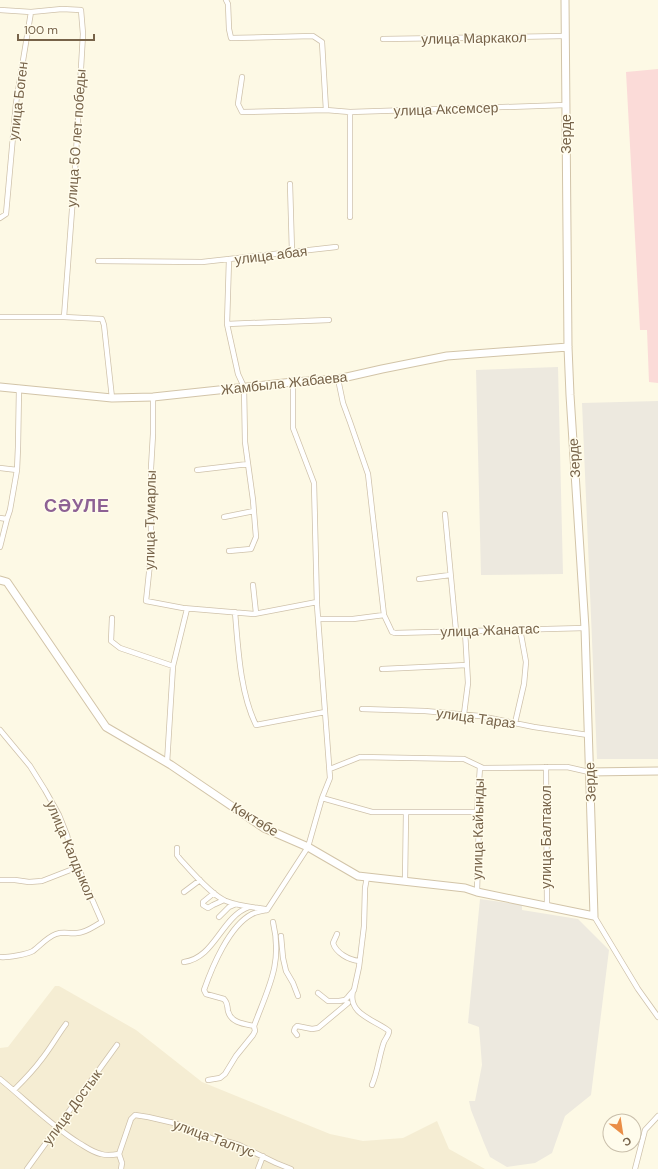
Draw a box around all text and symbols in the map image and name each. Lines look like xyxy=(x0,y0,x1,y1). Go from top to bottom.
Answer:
scale bar xyxy=(18,16,94,42)
text: 100 m xyxy=(24,22,58,38)
street label: улица Маркакол xyxy=(421,28,527,48)
street label: улица Боген xyxy=(4,60,32,142)
street label: улица 50 лет победы xyxy=(62,68,90,208)
street label: улица Аксемсер xyxy=(393,98,499,120)
street label: Зерде xyxy=(557,114,575,154)
street label: улица абая xyxy=(234,242,308,268)
street label: Жамбыла Жабаева xyxy=(220,367,348,399)
street label: Зерде xyxy=(564,437,584,478)
street label: улица Тумарлы xyxy=(140,470,160,570)
district label: СӘУЛЕ xyxy=(44,494,110,518)
street label: улица Жанатас xyxy=(440,619,540,641)
street label: улица Тараз xyxy=(435,704,517,732)
street label: Зерде xyxy=(580,762,600,802)
street label: улица Кайынды xyxy=(468,778,488,880)
street label: улица Балтакол xyxy=(537,785,555,889)
street label: улица Калдыкол xyxy=(42,797,100,903)
street label: Көктөбе xyxy=(228,798,282,840)
street label: улица Достык xyxy=(38,1065,106,1148)
north arrow xyxy=(602,1113,642,1153)
street label: улица Талтус xyxy=(170,1115,258,1161)
text: С xyxy=(620,1134,634,1150)

